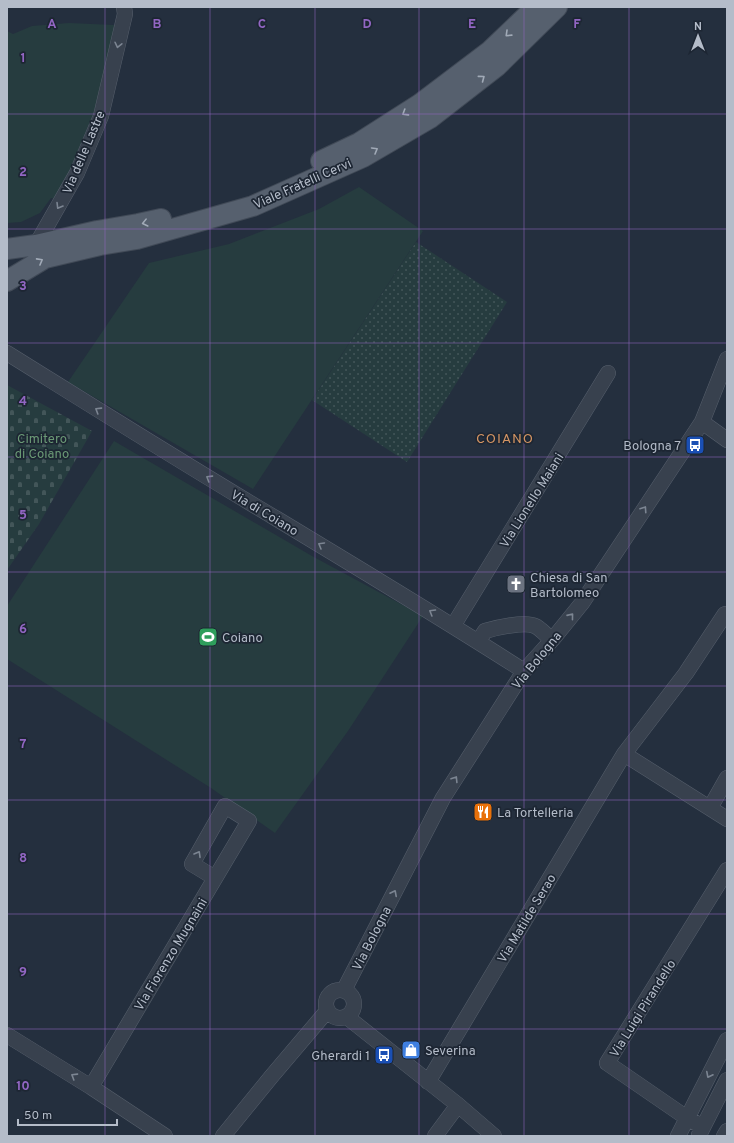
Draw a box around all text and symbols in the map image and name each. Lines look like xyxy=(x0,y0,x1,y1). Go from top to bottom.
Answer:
north arrow xyxy=(678,16,718,56)
text: A xyxy=(47,17,57,33)
text: B xyxy=(153,17,162,33)
text: C xyxy=(258,17,266,33)
text: D xyxy=(362,17,372,33)
text: E xyxy=(468,17,476,33)
text: F xyxy=(573,17,581,33)
text: N xyxy=(694,20,702,34)
one-way arrow xyxy=(505,29,513,37)
one-way arrow xyxy=(114,42,122,48)
text: 1 xyxy=(20,51,26,67)
one-way arrow xyxy=(478,75,485,82)
street label: Via delle Lastre xyxy=(60,109,110,197)
one-way arrow xyxy=(402,109,409,116)
one-way arrow xyxy=(371,147,378,155)
street label: Viale Fratelli Cervi xyxy=(251,156,354,214)
text: 2 xyxy=(19,165,27,181)
one-way arrow xyxy=(56,202,64,209)
one-way arrow xyxy=(142,218,148,226)
one-way arrow xyxy=(36,258,43,265)
text: 3 xyxy=(19,279,27,295)
text: 4 xyxy=(19,394,27,410)
one-way arrow xyxy=(96,408,103,415)
district label: COIANO xyxy=(476,431,534,448)
park label: Cimitero di Coiano xyxy=(15,432,69,463)
bus stop icon: Bologna 7 xyxy=(684,434,706,456)
place label: Bologna 7 xyxy=(623,439,681,455)
street label: Via Lionello Maiani xyxy=(497,451,568,551)
one-way arrow xyxy=(206,475,213,483)
street label: Via di Coiano xyxy=(227,487,301,540)
one-way arrow xyxy=(639,506,647,513)
text: 5 xyxy=(19,508,27,524)
one-way arrow xyxy=(318,542,325,549)
place label: Chiesa di San Bartolomeo xyxy=(530,571,608,602)
church icon: Chiesa di San Bartolomeo xyxy=(505,573,527,595)
one-way arrow xyxy=(429,610,436,617)
one-way arrow xyxy=(566,614,573,621)
text: 6 xyxy=(19,622,27,638)
sports icon: Coiano xyxy=(197,626,219,648)
street label: Via Bologna xyxy=(509,629,566,694)
place label: Coiano xyxy=(222,631,263,647)
text: 7 xyxy=(20,737,27,753)
one-way arrow xyxy=(451,776,458,783)
restaurant icon: La Tortelleria xyxy=(472,801,494,823)
place label: La Tortelleria xyxy=(497,806,573,822)
text: 8 xyxy=(19,851,27,867)
one-way arrow xyxy=(193,851,200,858)
street label: Via Matilde Serao xyxy=(495,872,561,966)
one-way arrow xyxy=(389,890,397,898)
street label: Via Fiorenzo Mugnaini xyxy=(132,896,212,1014)
street label: Via Bologna xyxy=(350,904,396,974)
street label: Via Luigi Pirandello xyxy=(607,957,680,1061)
text: 9 xyxy=(19,965,27,981)
shop icon: Severina xyxy=(400,1039,422,1061)
bus stop icon: Gherardi 1 xyxy=(373,1044,395,1066)
place label: Severina xyxy=(425,1044,476,1060)
place label: Gherardi 1 xyxy=(311,1049,370,1065)
one-way arrow xyxy=(706,1071,714,1078)
one-way arrow xyxy=(71,1074,78,1081)
text: 10 xyxy=(16,1079,30,1095)
scale bar xyxy=(18,1101,117,1127)
text: 50 m xyxy=(24,1108,52,1124)

